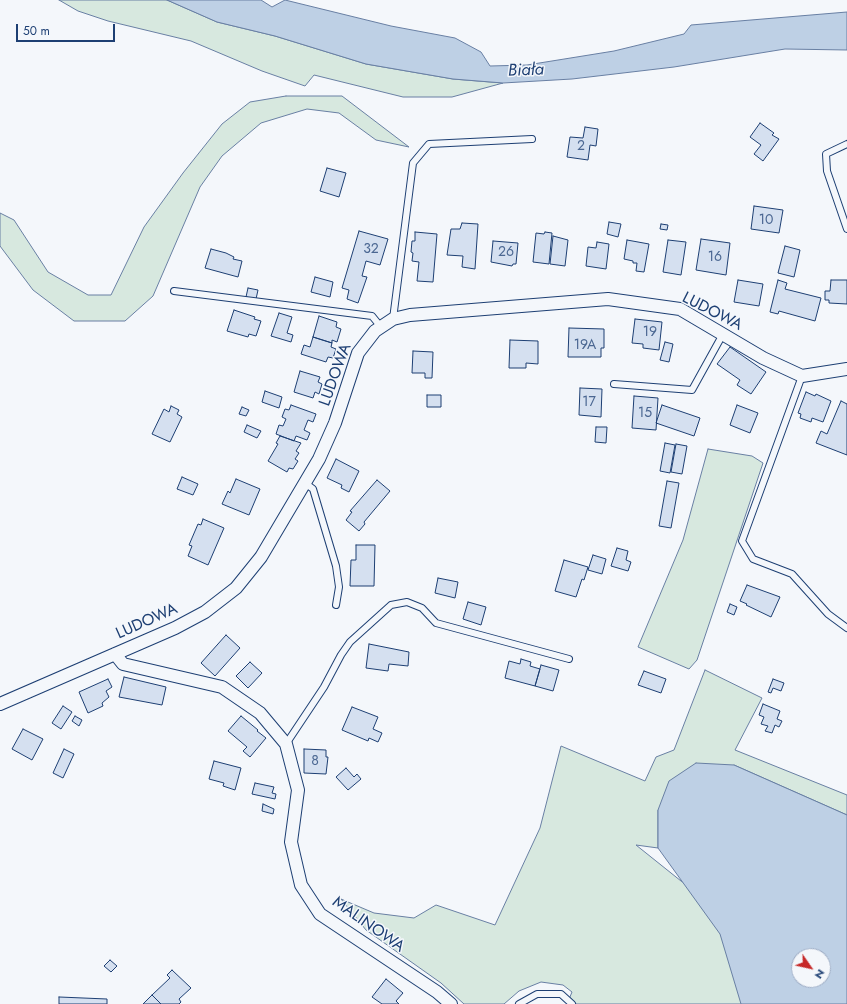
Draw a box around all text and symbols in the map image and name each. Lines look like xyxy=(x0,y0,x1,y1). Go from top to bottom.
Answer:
scale bar xyxy=(18,16,117,42)
text: 50 m xyxy=(23,22,50,40)
water label: Biała xyxy=(508,60,544,82)
house number: 2 xyxy=(577,139,585,155)
house number: 10 xyxy=(759,213,773,229)
house number: 32 xyxy=(363,242,379,258)
house number: 26 xyxy=(498,245,514,261)
house number: 16 xyxy=(708,250,722,266)
street label: LUDOWA xyxy=(679,289,745,335)
house number: 19 xyxy=(643,325,657,341)
house number: 19A xyxy=(574,338,596,354)
street label: LUDOWA xyxy=(316,341,356,409)
house number: 17 xyxy=(582,395,596,411)
house number: 15 xyxy=(638,406,652,422)
street label: LUDOWA xyxy=(113,600,181,644)
house number: 8 xyxy=(311,754,319,770)
street label: MALINOWA xyxy=(328,893,408,957)
north arrow xyxy=(791,948,831,988)
text: N xyxy=(811,966,829,982)

